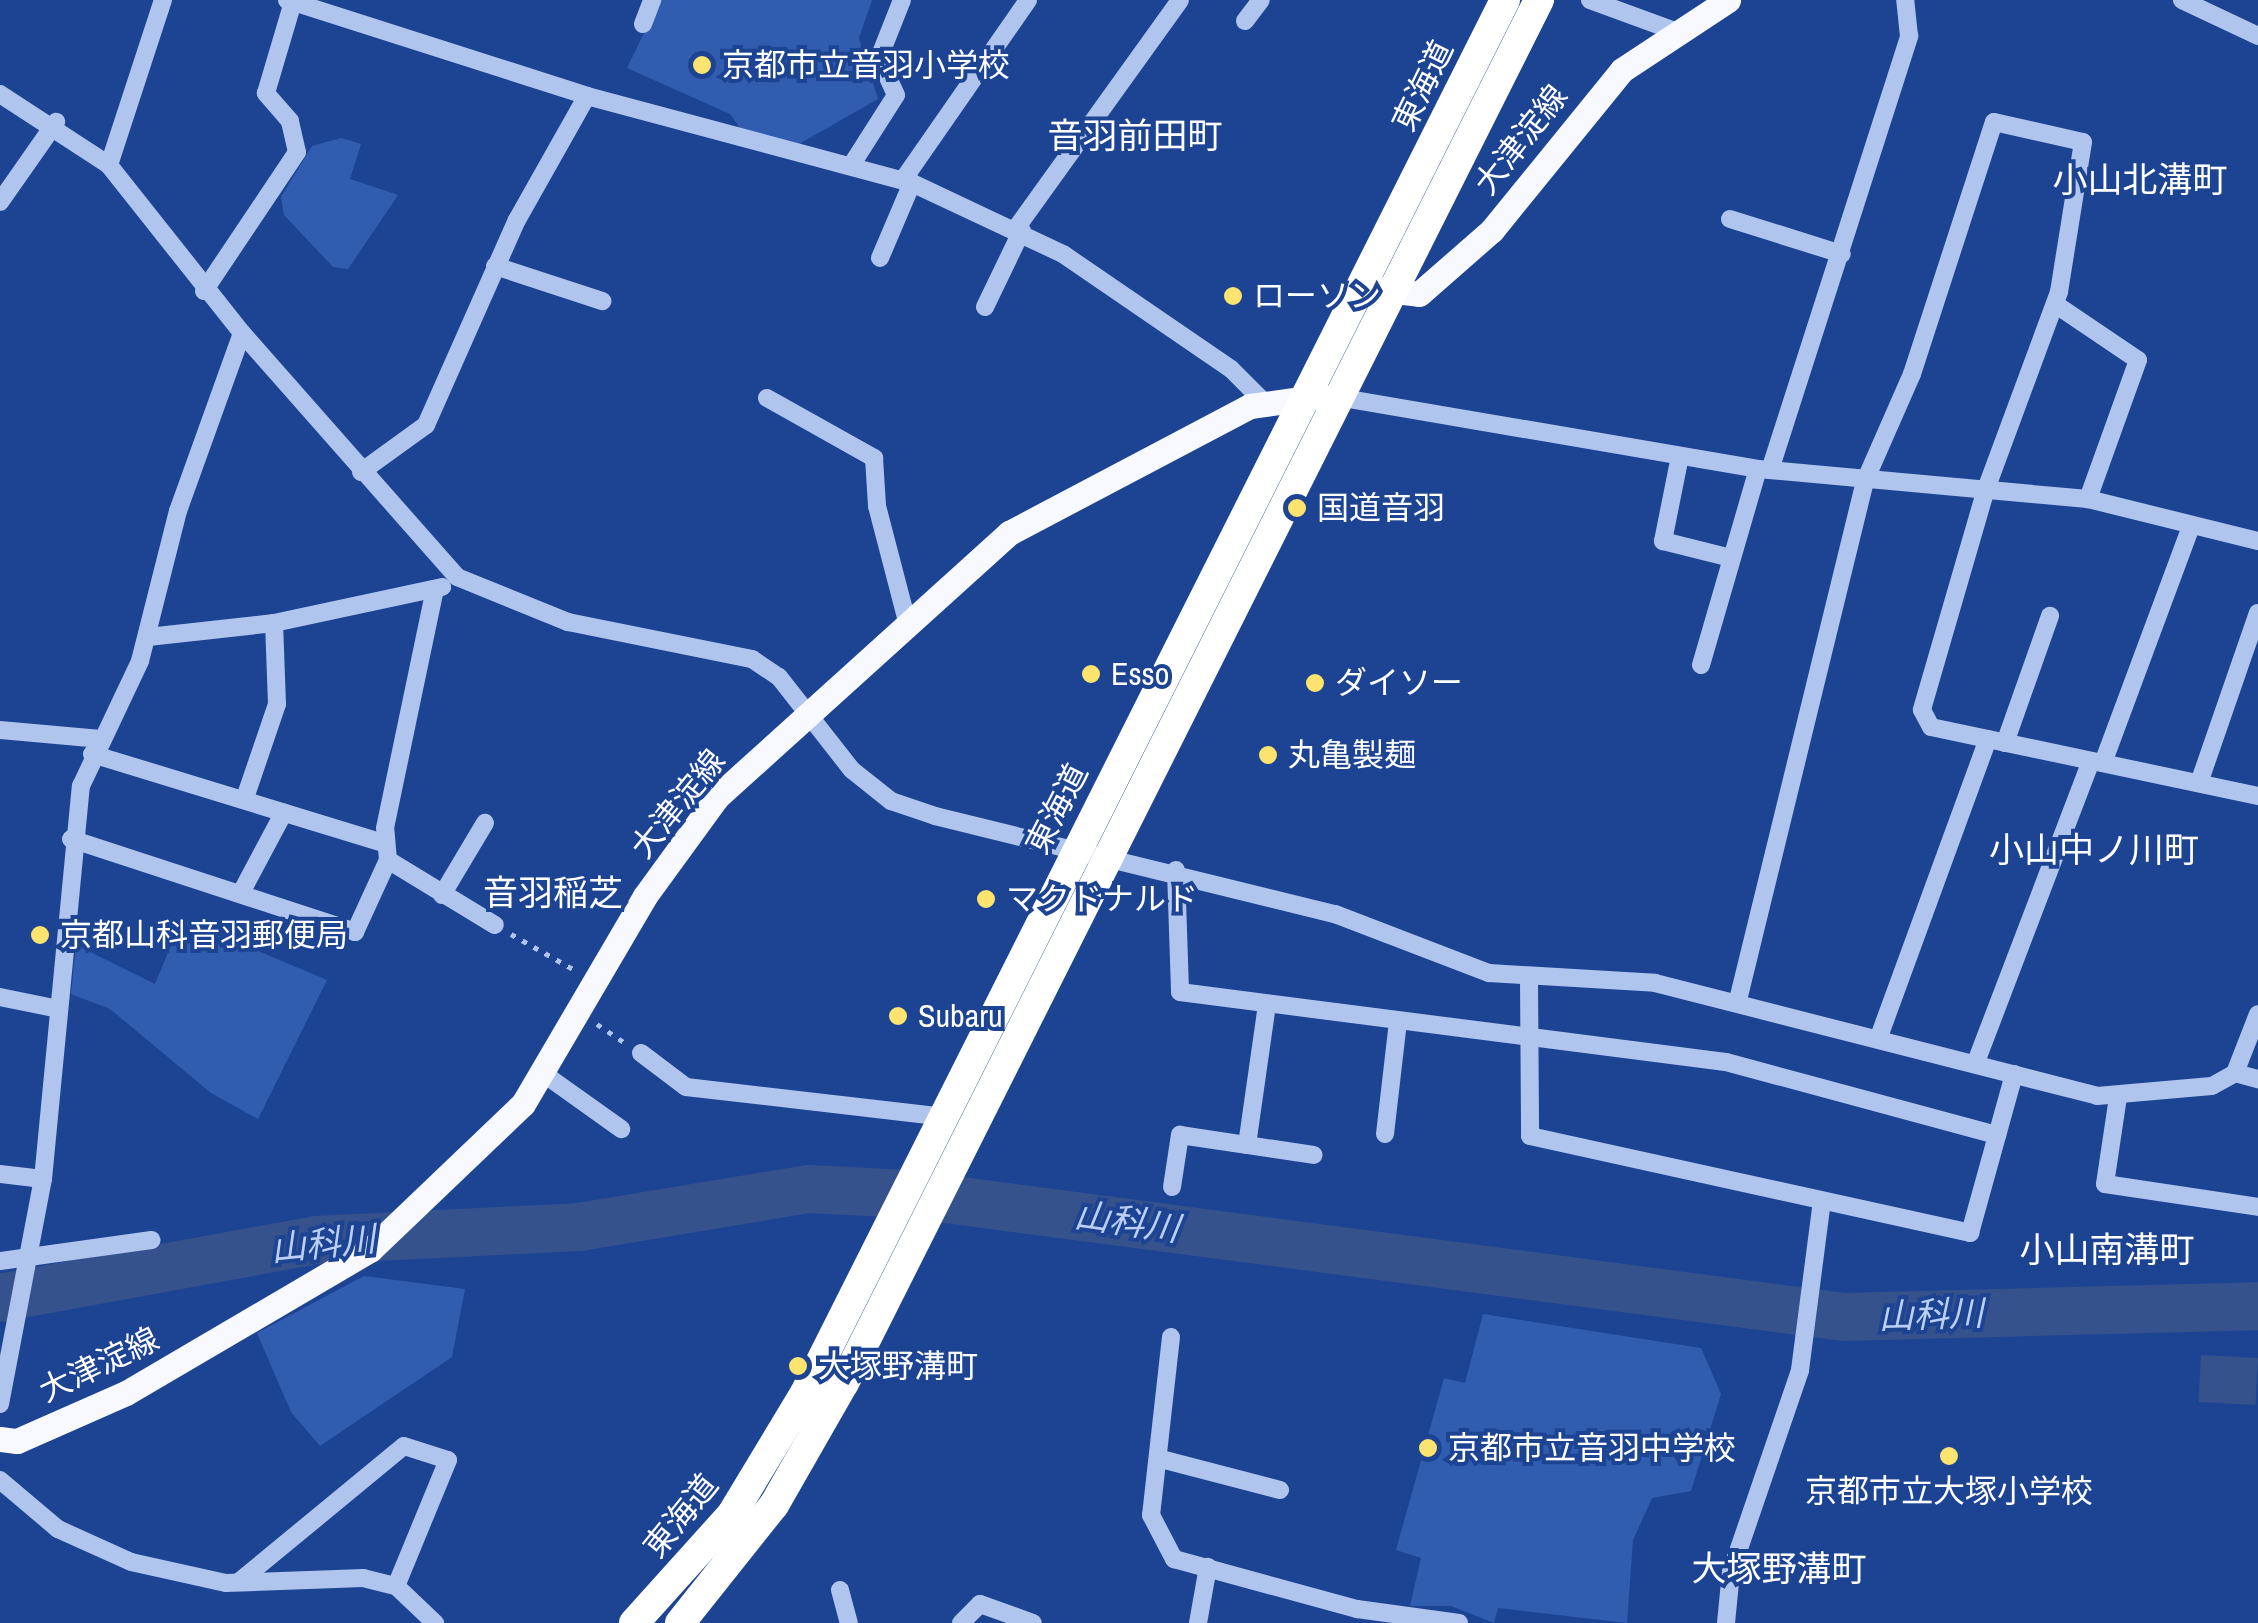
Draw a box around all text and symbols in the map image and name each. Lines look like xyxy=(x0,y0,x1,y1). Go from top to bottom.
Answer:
street label: 東海道 xyxy=(1385,34,1461,138)
place label: 京都市立音羽小学校 xyxy=(722,46,1010,84)
marker: 京都市立音羽小学校 xyxy=(691,54,713,76)
street label: 大津淀線 xyxy=(1466,78,1576,202)
district label: 音羽前田町 xyxy=(1048,115,1222,157)
district label: 小山北溝町 xyxy=(2053,159,2227,201)
place label: ローソン xyxy=(1253,277,1381,315)
marker: ローソン xyxy=(1222,285,1244,307)
place label: 国道音羽 xyxy=(1317,489,1445,527)
marker: 国道音羽 xyxy=(1286,497,1308,519)
place label: Esso xyxy=(1111,655,1169,693)
marker: Esso xyxy=(1080,663,1102,685)
place label: ダイソー xyxy=(1335,664,1463,702)
marker: ダイソー xyxy=(1304,672,1326,694)
place label: 丸亀製麺 xyxy=(1288,736,1416,774)
street label: 大津淀線 xyxy=(623,742,733,866)
marker: 丸亀製麺 xyxy=(1257,744,1279,766)
street label: 東海道 xyxy=(1018,758,1096,860)
district label: 小山中ノ川町 xyxy=(1989,829,2199,871)
district label: 音羽稲芝 xyxy=(483,872,623,914)
place label: マクドナルド xyxy=(1006,880,1198,918)
marker: マクドナルド xyxy=(975,888,997,910)
place label: 京都山科音羽郵便局 xyxy=(60,916,348,954)
marker: 京都山科音羽郵便局 xyxy=(29,924,51,946)
place label: Subaru xyxy=(918,997,1003,1035)
marker: Subaru xyxy=(887,1005,909,1027)
water label: 山科川 xyxy=(1072,1194,1182,1250)
water label: 山科川 xyxy=(269,1218,377,1270)
district label: 小山南溝町 xyxy=(2020,1229,2194,1271)
water label: 山科川 xyxy=(1878,1292,1984,1338)
street label: 大津淀線 xyxy=(33,1320,165,1410)
place label: 大塚野溝町 xyxy=(818,1347,978,1385)
marker: 大塚野溝町 xyxy=(787,1355,809,1377)
place label: 京都市立音羽中学校 xyxy=(1448,1429,1736,1467)
marker: 京都市立音羽中学校 xyxy=(1417,1437,1439,1459)
marker: 京都市立大塚小学校 xyxy=(1938,1445,1960,1467)
street label: 東海道 xyxy=(636,1467,726,1565)
place label: 京都市立大塚小学校 xyxy=(1805,1472,2093,1510)
district label: 大塚野溝町 xyxy=(1692,1548,1866,1590)

